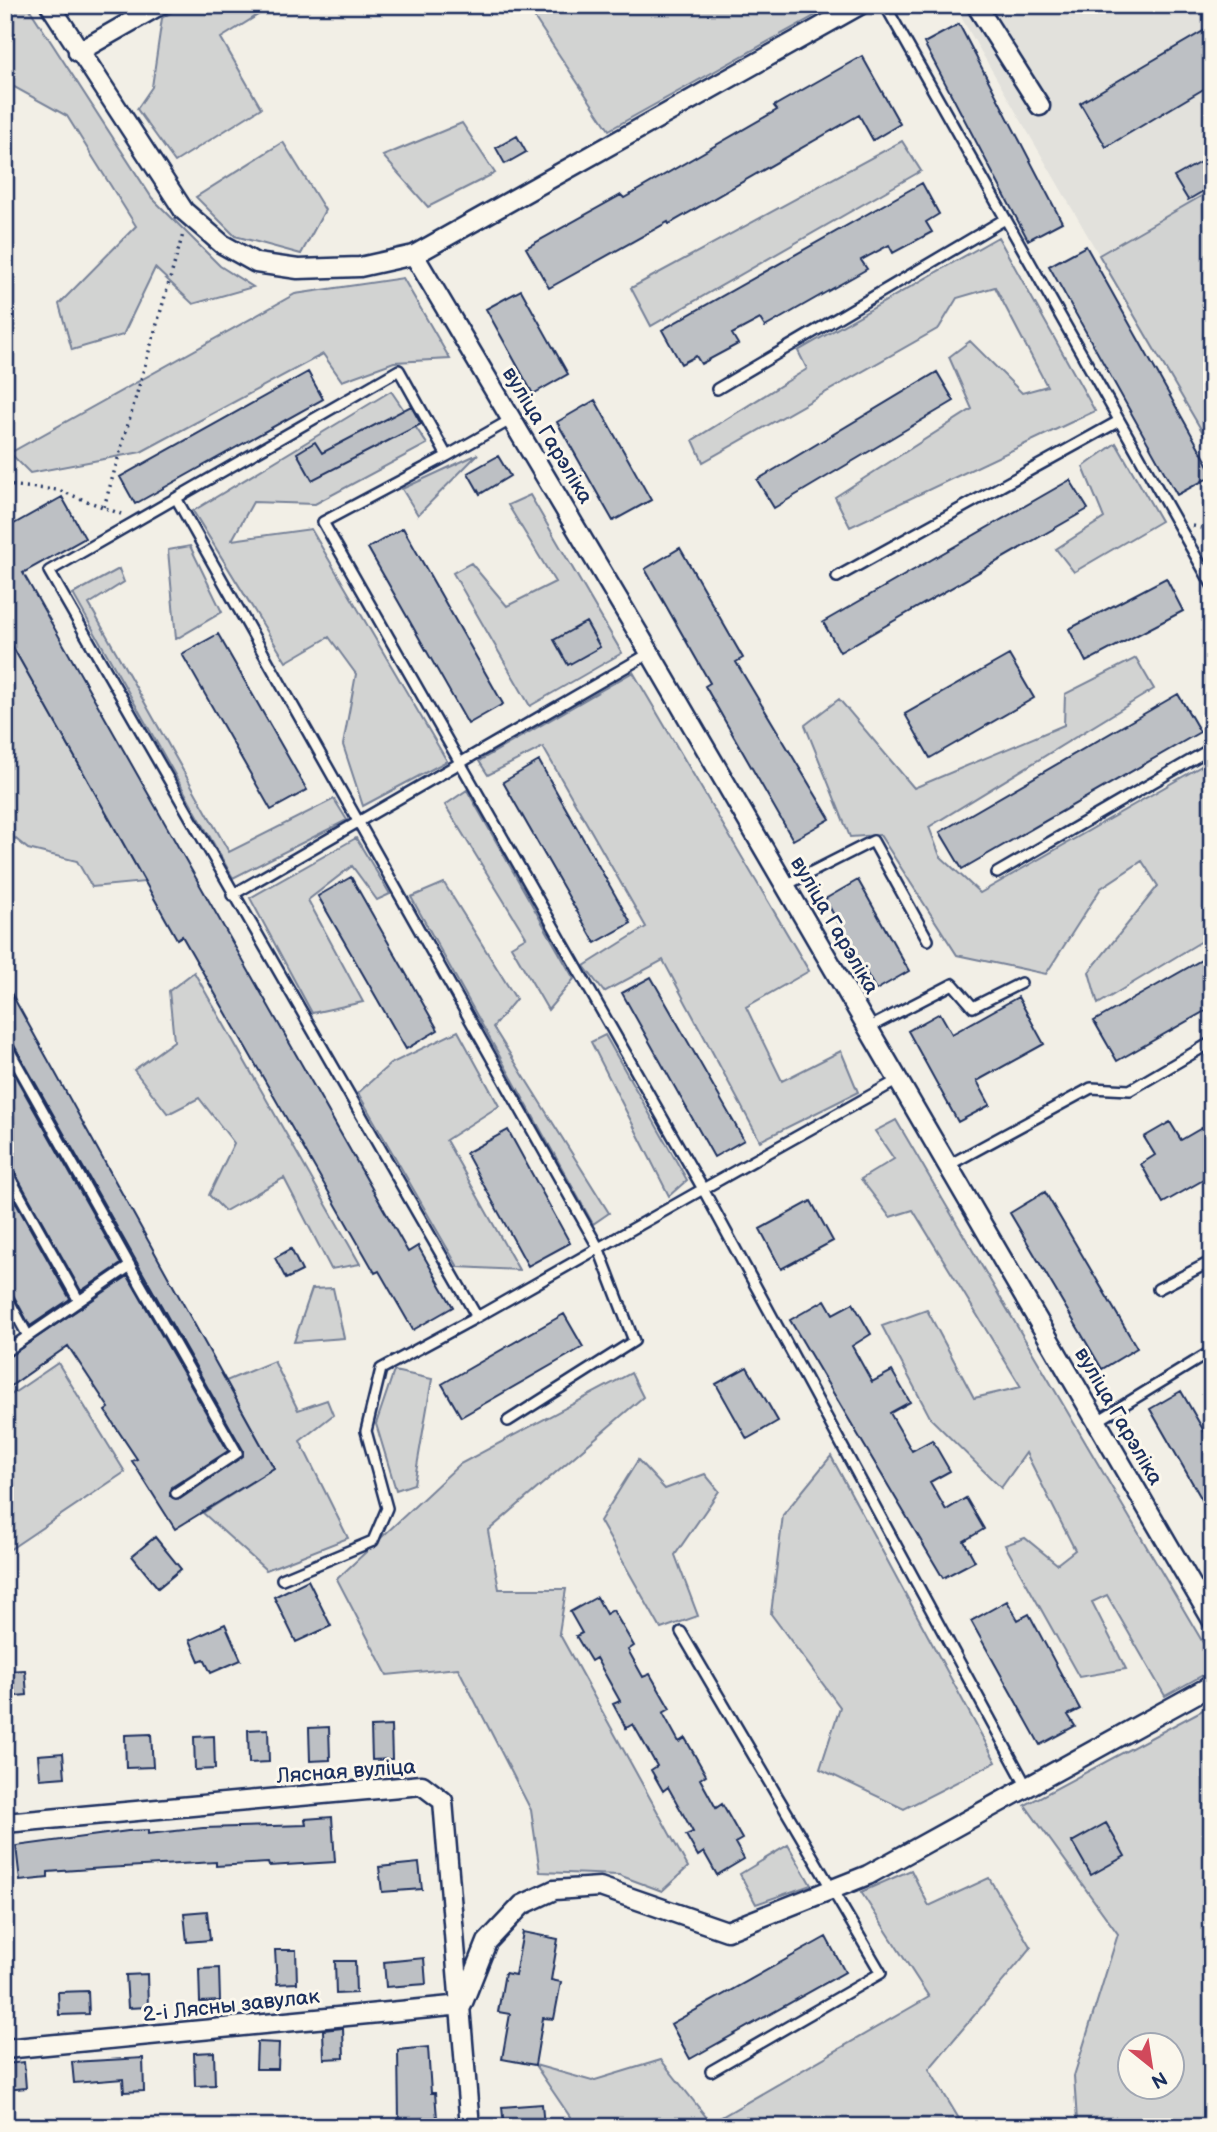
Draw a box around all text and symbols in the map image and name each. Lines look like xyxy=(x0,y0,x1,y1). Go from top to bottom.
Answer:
street label: вуліца Гарэліка xyxy=(497,362,599,509)
street label: вуліца Гарэліка xyxy=(785,852,884,999)
street label: вуліца Гарэліка xyxy=(1069,1343,1168,1490)
street label: Лясная вуліца xyxy=(275,1754,417,1789)
street label: 2-і Лясны завулак xyxy=(141,1984,321,2027)
north arrow xyxy=(1116,2030,1186,2100)
text: N xyxy=(1147,2066,1171,2093)

